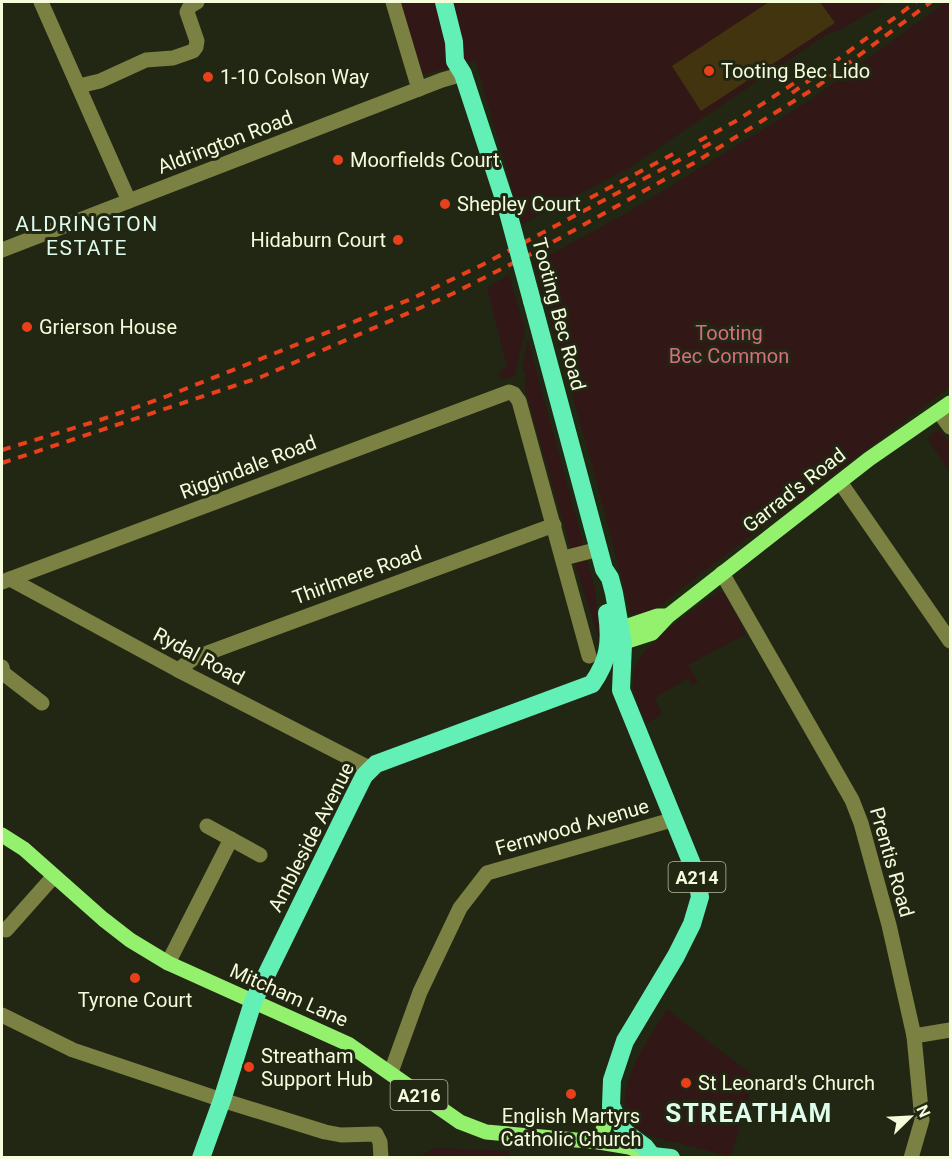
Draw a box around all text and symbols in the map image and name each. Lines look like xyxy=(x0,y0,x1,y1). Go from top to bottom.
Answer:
place label: Tooting Bec Lido xyxy=(721,59,870,83)
marker: Tooting Bec Lido xyxy=(702,64,716,78)
place label: 1-10 Colson Way xyxy=(220,65,369,89)
marker: 1-10 Colson Way xyxy=(201,70,215,84)
street label: Aldrington Road xyxy=(154,105,296,179)
place label: Moorfields Court xyxy=(350,148,499,172)
marker: Moorfields Court xyxy=(331,153,345,167)
place label: Shepley Court xyxy=(457,192,581,216)
marker: Shepley Court xyxy=(438,197,452,211)
district label: ALDRINGTON ESTATE xyxy=(15,212,159,260)
place label: Hidaburn Court xyxy=(250,228,386,252)
marker: Hidaburn Court xyxy=(391,233,405,247)
street label: Tooting Bec Road xyxy=(527,235,591,393)
place label: Grierson House xyxy=(39,315,177,339)
marker: Grierson House xyxy=(20,320,34,334)
park label: Tooting Bec Common xyxy=(669,321,789,368)
street label: Riggindale Road xyxy=(176,430,320,504)
street label: Garrad's Road xyxy=(738,442,850,538)
street label: Thirlmere Road xyxy=(289,541,425,609)
street label: Rydal Road xyxy=(149,622,249,690)
street label: Ambleside Avenue xyxy=(263,758,359,916)
street label: Fernwood Avenue xyxy=(492,794,652,860)
street label: Prentis Road xyxy=(865,804,919,920)
road number: A214 xyxy=(668,862,726,892)
street label: Mitcham Lane xyxy=(226,958,352,1032)
marker: Tyrone Court xyxy=(128,971,142,985)
place label: Tyrone Court xyxy=(78,988,192,1012)
place label: Streatham Support Hub xyxy=(261,1044,373,1091)
marker: Streatham Support Hub xyxy=(242,1060,256,1074)
place label: St Leonard's Church xyxy=(698,1071,875,1095)
marker: St Leonard's Church xyxy=(679,1076,693,1090)
road number: A216 xyxy=(390,1080,448,1110)
marker: English Martyrs Catholic Church xyxy=(564,1087,578,1101)
north arrow xyxy=(880,1087,940,1147)
district label: STREATHAM xyxy=(665,1098,833,1128)
text: N xyxy=(912,1102,934,1120)
place label: English Martyrs Catholic Church xyxy=(500,1104,642,1151)

